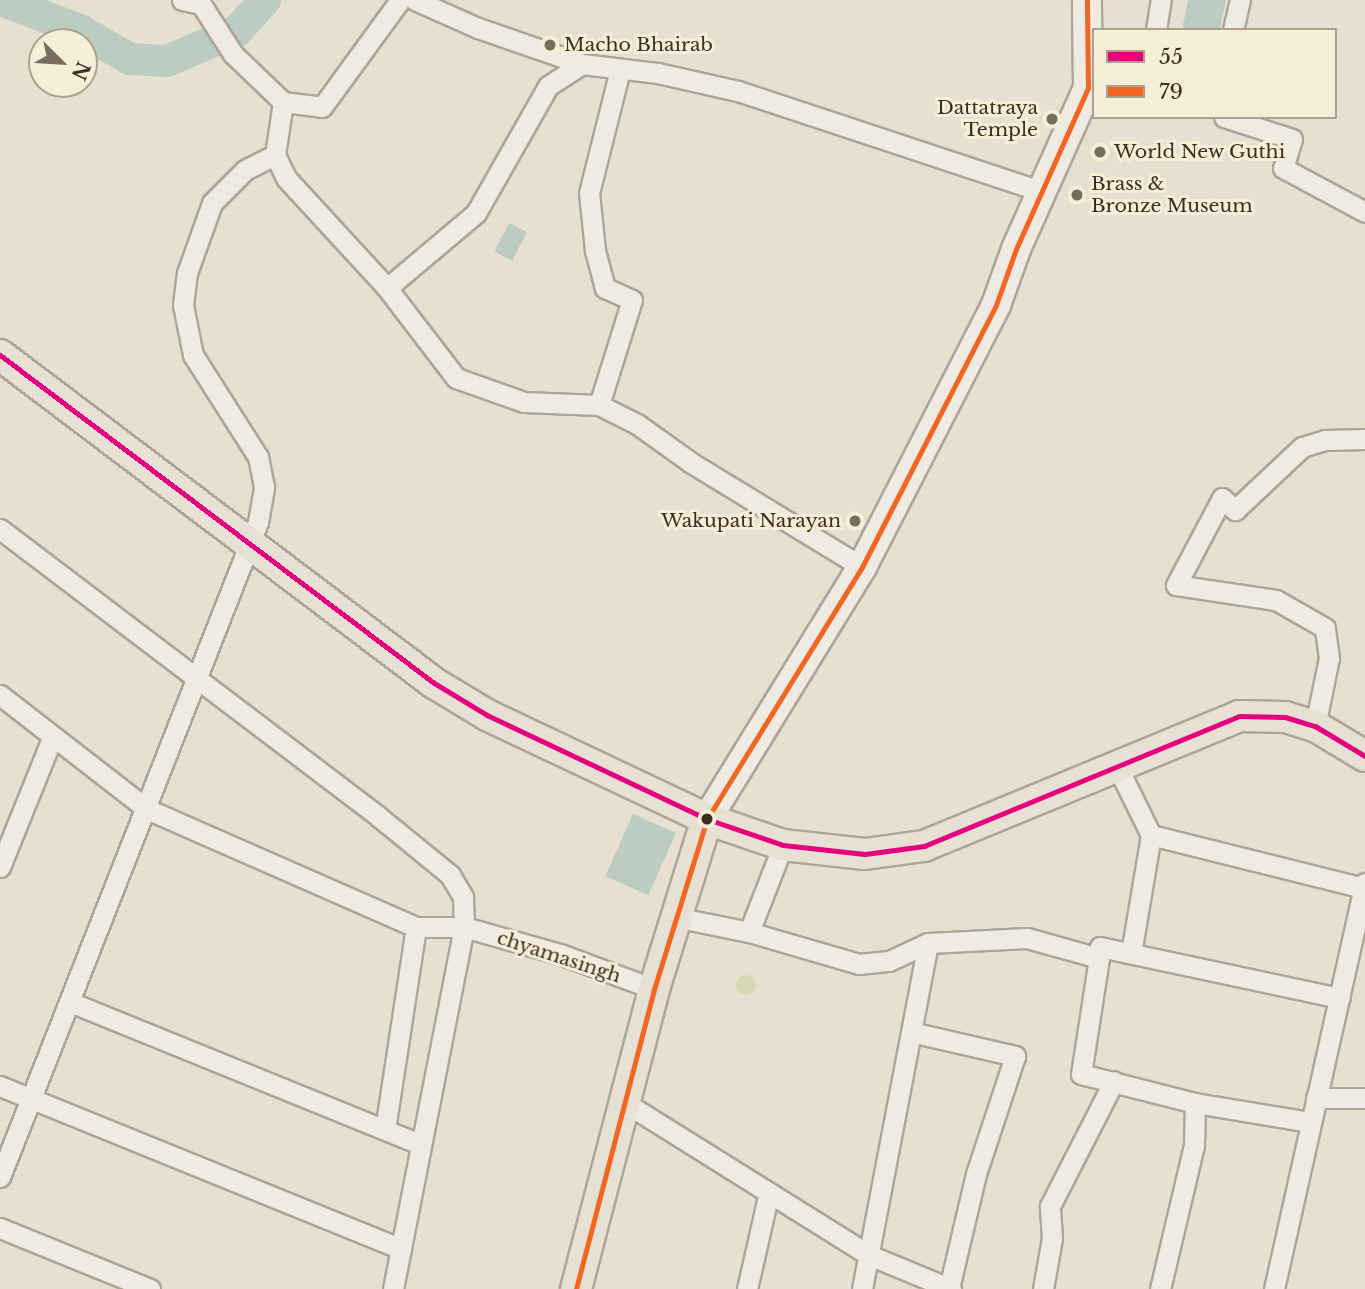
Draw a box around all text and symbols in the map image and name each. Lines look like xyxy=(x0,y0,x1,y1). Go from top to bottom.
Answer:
north arrow xyxy=(28,28,98,98)
legend xyxy=(1092,28,1337,119)
place label: Macho Bhairab xyxy=(564,34,713,56)
marker: Macho Bhairab xyxy=(542,37,558,53)
text: 55 xyxy=(1159,44,1183,70)
text: N xyxy=(67,58,95,84)
text: 79 xyxy=(1159,79,1183,105)
place label: Dattatraya Temple xyxy=(937,97,1038,141)
marker: Dattatraya Temple xyxy=(1044,111,1060,127)
place label: World New Guthi xyxy=(1114,141,1286,163)
marker: World New Guthi xyxy=(1092,144,1108,160)
place label: Brass & Bronze Museum xyxy=(1091,173,1253,217)
marker: Brass & Bronze Museum xyxy=(1069,187,1085,203)
place label: Wakupati Narayan xyxy=(661,510,841,532)
marker: Wakupati Narayan xyxy=(847,513,863,529)
unlabelled marker xyxy=(700,812,714,826)
street label: chyamasingh xyxy=(494,926,624,988)

